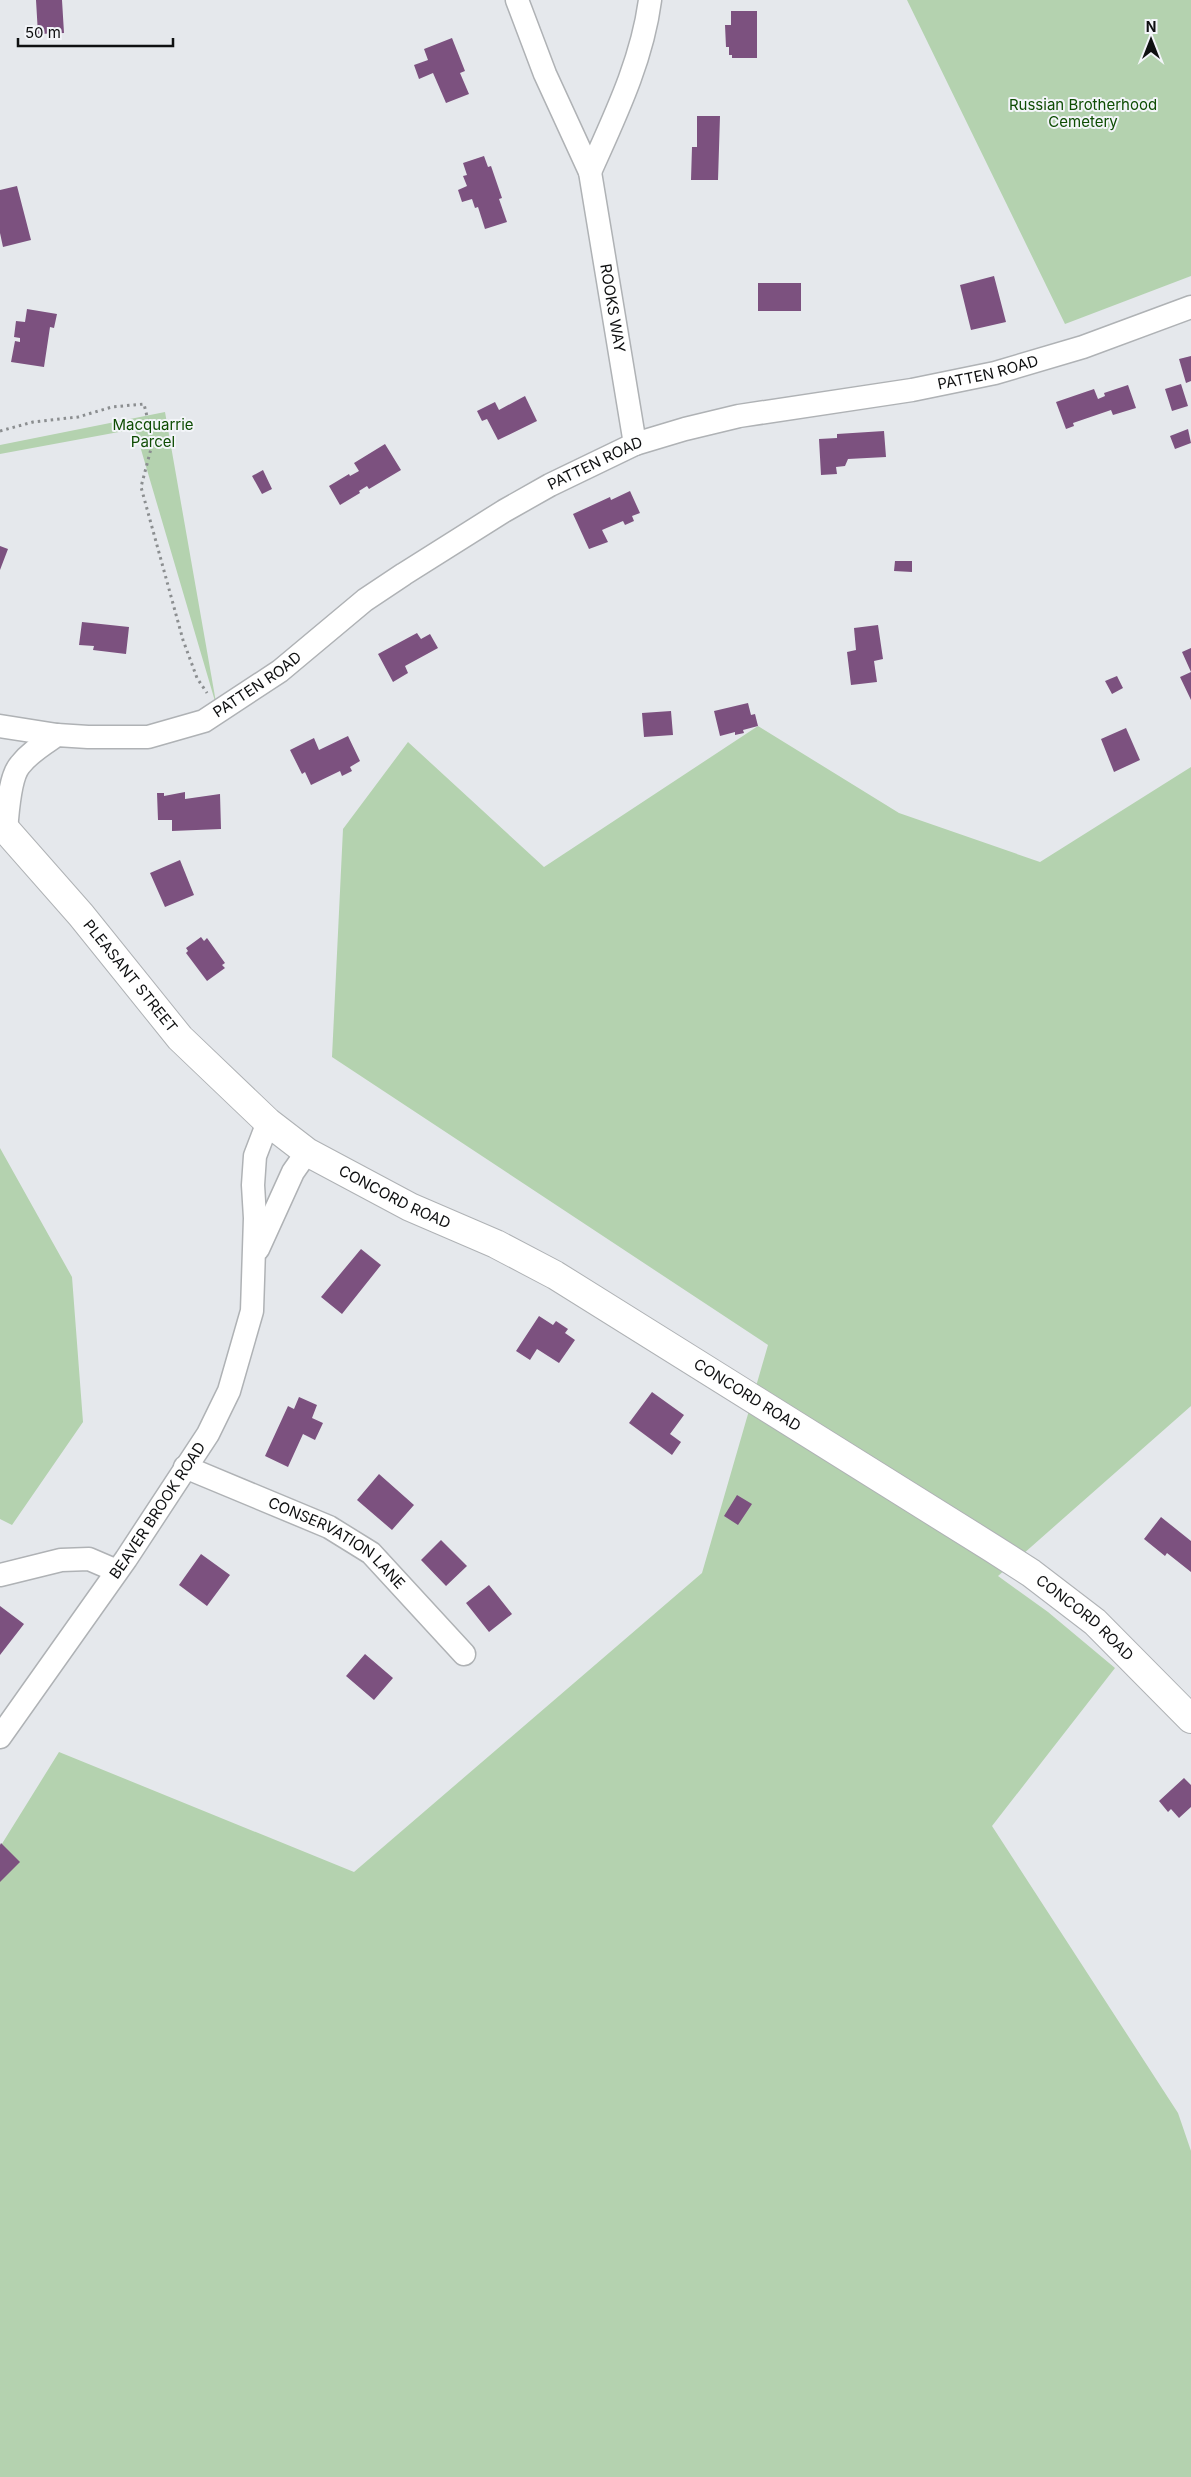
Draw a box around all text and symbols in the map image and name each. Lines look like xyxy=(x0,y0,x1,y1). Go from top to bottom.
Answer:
scale bar xyxy=(18,15,172,47)
north arrow xyxy=(1126,15,1176,65)
text: N xyxy=(1146,18,1156,35)
text: 50 m xyxy=(25,23,61,42)
park label: Russian Brotherhood Cemetery xyxy=(1009,95,1157,131)
street label: ROOKS WAY xyxy=(596,262,630,354)
street label: PATTEN ROAD xyxy=(936,351,1041,394)
park label: Macquarrie Parcel xyxy=(112,415,194,451)
street label: PATTEN ROAD xyxy=(544,432,645,494)
street label: PATTEN ROAD xyxy=(209,647,305,721)
street label: PLEASANT STREET xyxy=(79,916,182,1036)
street label: CONCORD ROAD xyxy=(336,1161,454,1232)
street label: CONCORD ROAD xyxy=(690,1354,805,1435)
street label: BEAVER BROOK ROAD xyxy=(105,1438,209,1582)
street label: CONSERVATION LANE xyxy=(265,1493,409,1593)
street label: CONCORD ROAD xyxy=(1032,1570,1138,1664)

